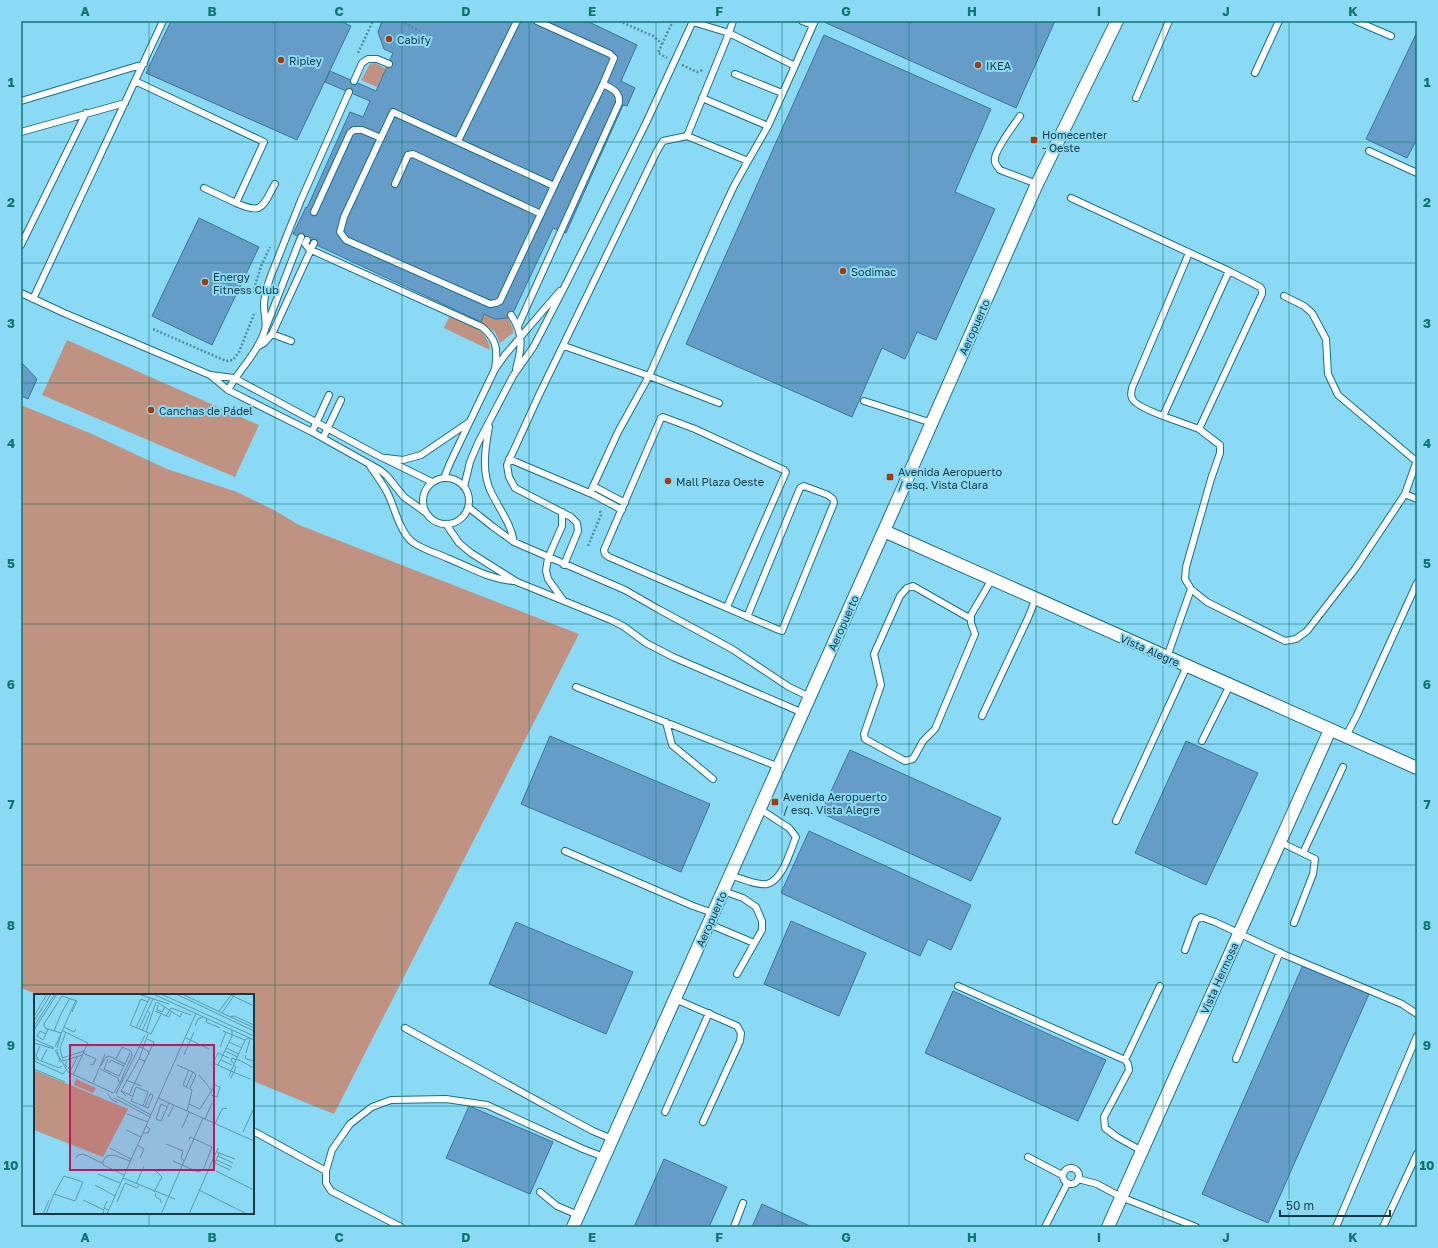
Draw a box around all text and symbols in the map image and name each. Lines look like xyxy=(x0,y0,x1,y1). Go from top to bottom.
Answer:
text: A xyxy=(80,3,90,19)
text: B xyxy=(207,3,217,19)
text: C xyxy=(334,3,344,19)
text: D xyxy=(461,3,471,19)
text: E xyxy=(588,3,596,19)
text: F xyxy=(715,3,723,19)
text: G xyxy=(841,3,851,19)
text: H xyxy=(967,3,977,19)
text: I xyxy=(1097,3,1101,19)
text: J xyxy=(1222,3,1230,19)
text: K xyxy=(1348,3,1358,19)
place label: Cabify xyxy=(397,33,431,46)
marker: Cabify xyxy=(384,34,394,44)
place label: Ripley xyxy=(289,54,322,67)
marker: Ripley xyxy=(276,55,286,65)
place label: IKEA xyxy=(986,59,1012,72)
marker: IKEA xyxy=(973,60,983,70)
text: 1 xyxy=(8,74,15,90)
text: 1 xyxy=(1424,74,1431,90)
place label: Homecenter - Oeste xyxy=(1042,128,1108,154)
marker: Homecenter - Oeste xyxy=(1029,135,1039,145)
text: 2 xyxy=(7,194,15,210)
text: 2 xyxy=(1423,194,1431,210)
place label: Sodimac xyxy=(851,265,896,278)
marker: Sodimac xyxy=(838,266,848,276)
place label: Energy Fitness Club xyxy=(213,270,279,296)
marker: Energy Fitness Club xyxy=(200,277,210,287)
street label: Aeropuerto xyxy=(956,297,992,357)
text: 3 xyxy=(7,315,15,331)
text: 3 xyxy=(1423,315,1431,331)
place label: Canchas de Pádel xyxy=(159,404,253,417)
marker: Canchas de Pádel xyxy=(146,405,156,415)
text: 4 xyxy=(7,435,15,451)
text: 4 xyxy=(1423,435,1431,451)
place label: Avenida Aeropuerto / esq. Vista Clara xyxy=(898,465,1003,491)
marker: Avenida Aeropuerto / esq. Vista Clara xyxy=(885,472,895,482)
place label: Mall Plaza Oeste xyxy=(676,475,764,488)
marker: Mall Plaza Oeste xyxy=(663,476,673,486)
text: 5 xyxy=(7,555,15,571)
text: 5 xyxy=(1423,555,1431,571)
street label: Aeropuerto xyxy=(825,593,861,653)
street label: Vista Alegre xyxy=(1118,631,1182,669)
text: 6 xyxy=(7,676,15,692)
text: 6 xyxy=(1423,676,1431,692)
place label: Avenida Aeropuerto / esq. Vista Alegre xyxy=(783,790,888,816)
text: 7 xyxy=(7,796,15,812)
text: 7 xyxy=(1423,796,1431,812)
marker: Avenida Aeropuerto / esq. Vista Alegre xyxy=(770,797,780,807)
street label: Aeropuerto xyxy=(693,889,729,949)
text: 8 xyxy=(7,917,15,933)
text: 8 xyxy=(1423,917,1431,933)
street label: Vista Hermosa xyxy=(1197,940,1241,1016)
inset map xyxy=(34,994,254,1214)
text: 9 xyxy=(7,1037,15,1053)
text: 9 xyxy=(1423,1037,1431,1053)
text: 10 xyxy=(3,1157,19,1173)
text: 10 xyxy=(1419,1157,1435,1173)
scale bar xyxy=(1280,1192,1390,1218)
text: 50 m xyxy=(1286,1198,1314,1213)
text: A xyxy=(80,1229,90,1245)
text: B xyxy=(207,1229,217,1245)
text: C xyxy=(334,1229,344,1245)
text: D xyxy=(461,1229,471,1245)
text: E xyxy=(588,1229,596,1245)
text: F xyxy=(715,1229,723,1245)
text: G xyxy=(841,1229,851,1245)
text: H xyxy=(967,1229,977,1245)
text: I xyxy=(1097,1229,1101,1245)
text: J xyxy=(1222,1229,1230,1245)
text: K xyxy=(1348,1229,1358,1245)

